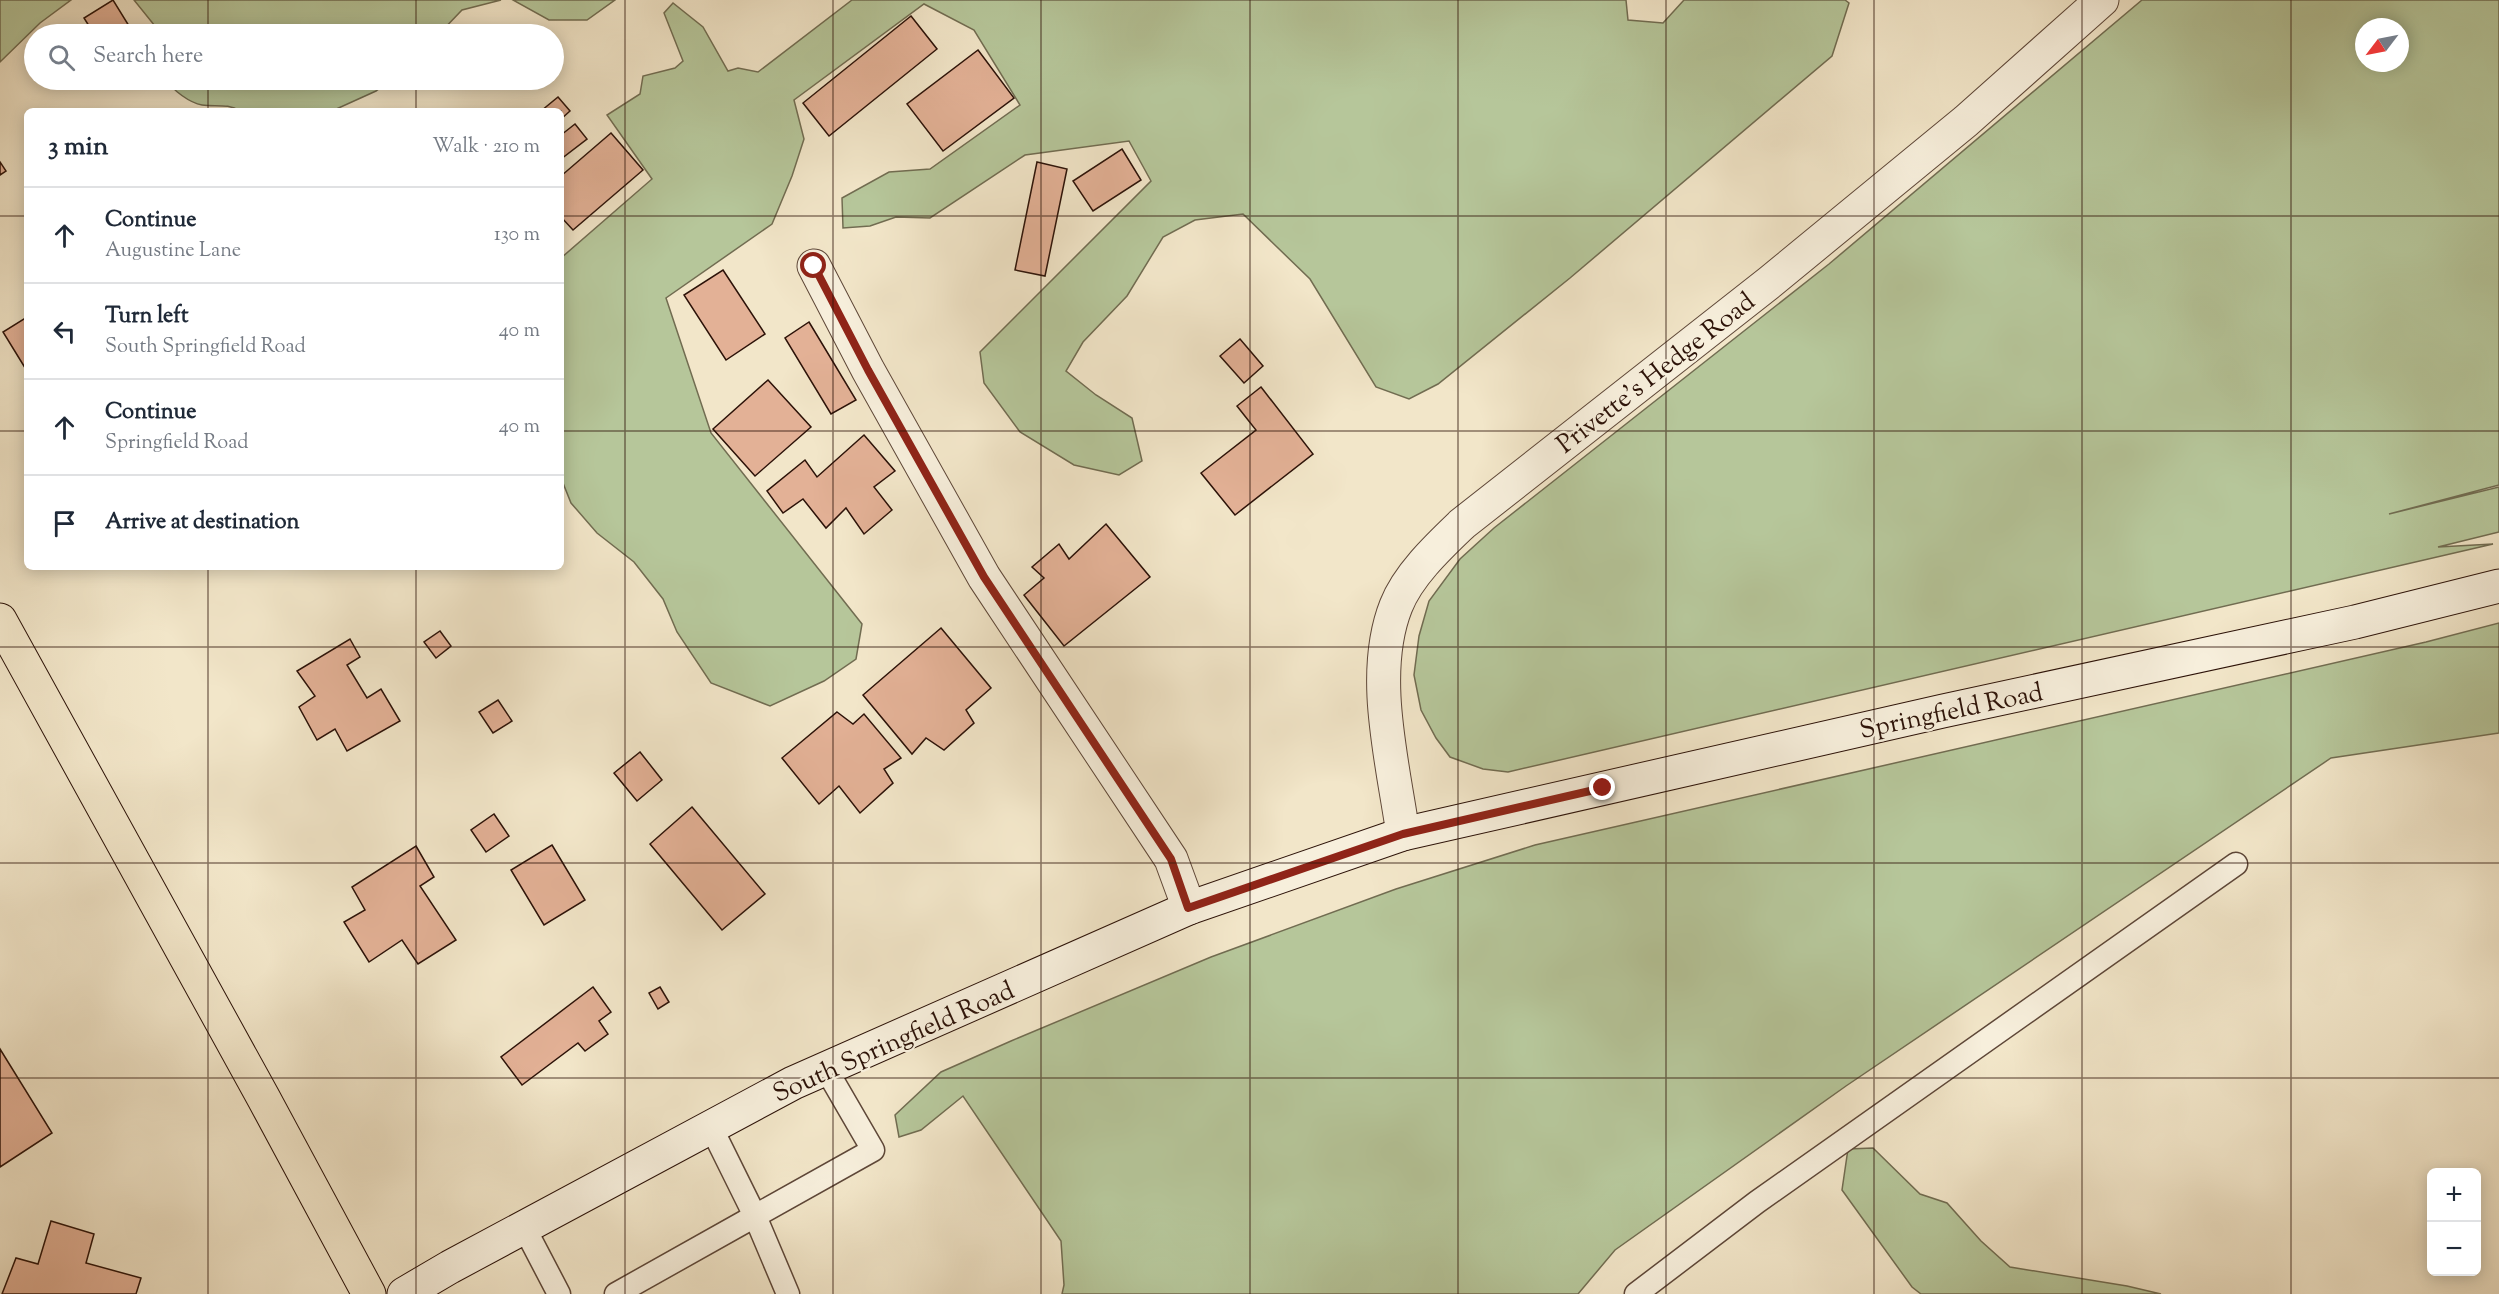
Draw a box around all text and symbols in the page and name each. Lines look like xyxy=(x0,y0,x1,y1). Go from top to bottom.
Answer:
north arrow xyxy=(2355,18,2409,72)
search box xyxy=(24,24,564,90)
icon: search xyxy=(45,41,78,74)
text: Search here xyxy=(93,41,203,73)
text: 3 min xyxy=(48,129,108,166)
text: Walk · 210 m xyxy=(432,133,540,162)
text: Continue xyxy=(105,205,196,237)
icon: ahead xyxy=(48,219,81,252)
text: 130 m xyxy=(494,221,540,250)
text: Augustine Lane xyxy=(105,237,241,266)
route start xyxy=(800,252,826,278)
street label: Privette's Hedge Road xyxy=(1549,284,1764,463)
text: Turn left xyxy=(105,301,188,333)
icon: left xyxy=(48,315,81,348)
text: 40 m xyxy=(499,317,540,346)
text: South Springfield Road xyxy=(105,333,306,362)
text: Continue xyxy=(105,397,196,429)
icon: ahead xyxy=(48,411,81,444)
text: 40 m xyxy=(499,413,540,442)
text: Springfield Road xyxy=(105,429,249,458)
icon: arrive xyxy=(48,507,81,540)
text: Arrive at destination xyxy=(105,507,300,539)
street label: Springfield Road xyxy=(1856,675,2047,750)
route end xyxy=(1589,774,1615,800)
street label: South Springfield Road xyxy=(767,973,1021,1113)
map controls xyxy=(2427,1168,2481,1276)
button: + xyxy=(2427,1168,2481,1222)
button: − xyxy=(2427,1222,2481,1276)

